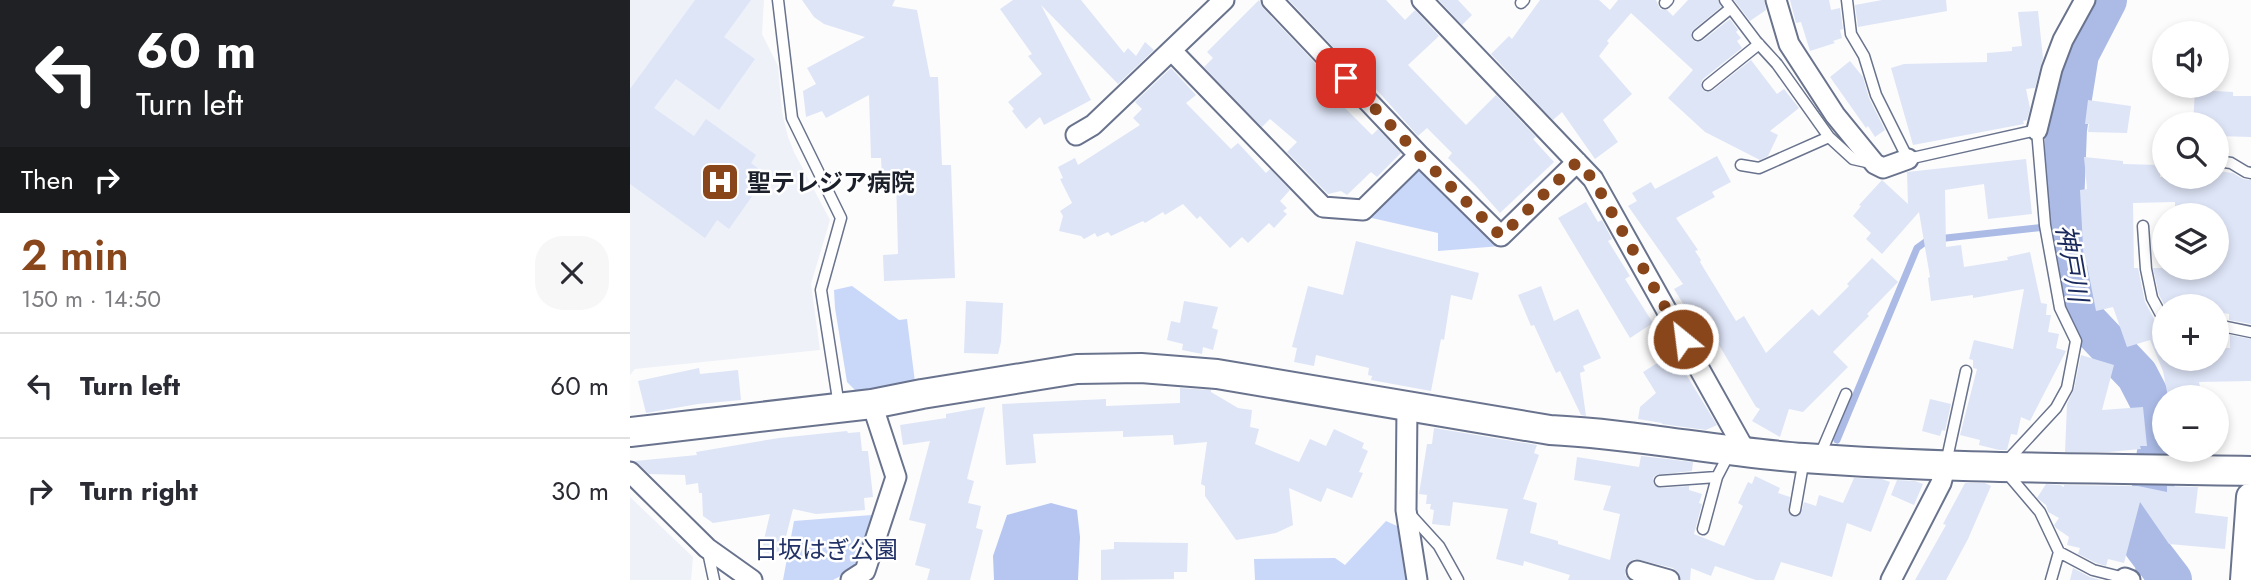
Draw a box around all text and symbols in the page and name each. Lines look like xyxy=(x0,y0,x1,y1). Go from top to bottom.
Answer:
text: 60 m xyxy=(136,16,256,86)
map controls xyxy=(2152,21,2229,462)
button: sound xyxy=(2152,21,2229,98)
icon: left xyxy=(21,28,112,119)
pin xyxy=(1316,48,1376,108)
icon: arrive xyxy=(1327,59,1365,97)
text: Turn left xyxy=(136,81,243,127)
button: search xyxy=(2152,112,2229,189)
text: Then xyxy=(21,161,74,199)
icon: right xyxy=(88,161,126,199)
hospital icon: 聖テレジア病院 xyxy=(699,161,741,203)
place label: 聖テレジア病院 xyxy=(747,165,915,200)
button: layers xyxy=(2152,203,2229,280)
water label: 神戸川 xyxy=(2047,221,2098,308)
text: 2 min xyxy=(21,225,129,286)
button: close xyxy=(535,236,609,310)
text: 150 m · 14:50 xyxy=(21,282,161,316)
button: + xyxy=(2152,294,2229,371)
position arrow xyxy=(1646,302,1720,376)
icon: left xyxy=(21,367,59,405)
text: Turn left xyxy=(80,367,180,405)
text: 60 m xyxy=(550,367,609,405)
button: − xyxy=(2152,385,2229,462)
icon: right xyxy=(21,472,59,510)
text: Turn right xyxy=(80,472,198,510)
text: 30 m xyxy=(551,472,609,510)
park label: 日坂はぎ公園 xyxy=(754,532,898,567)

